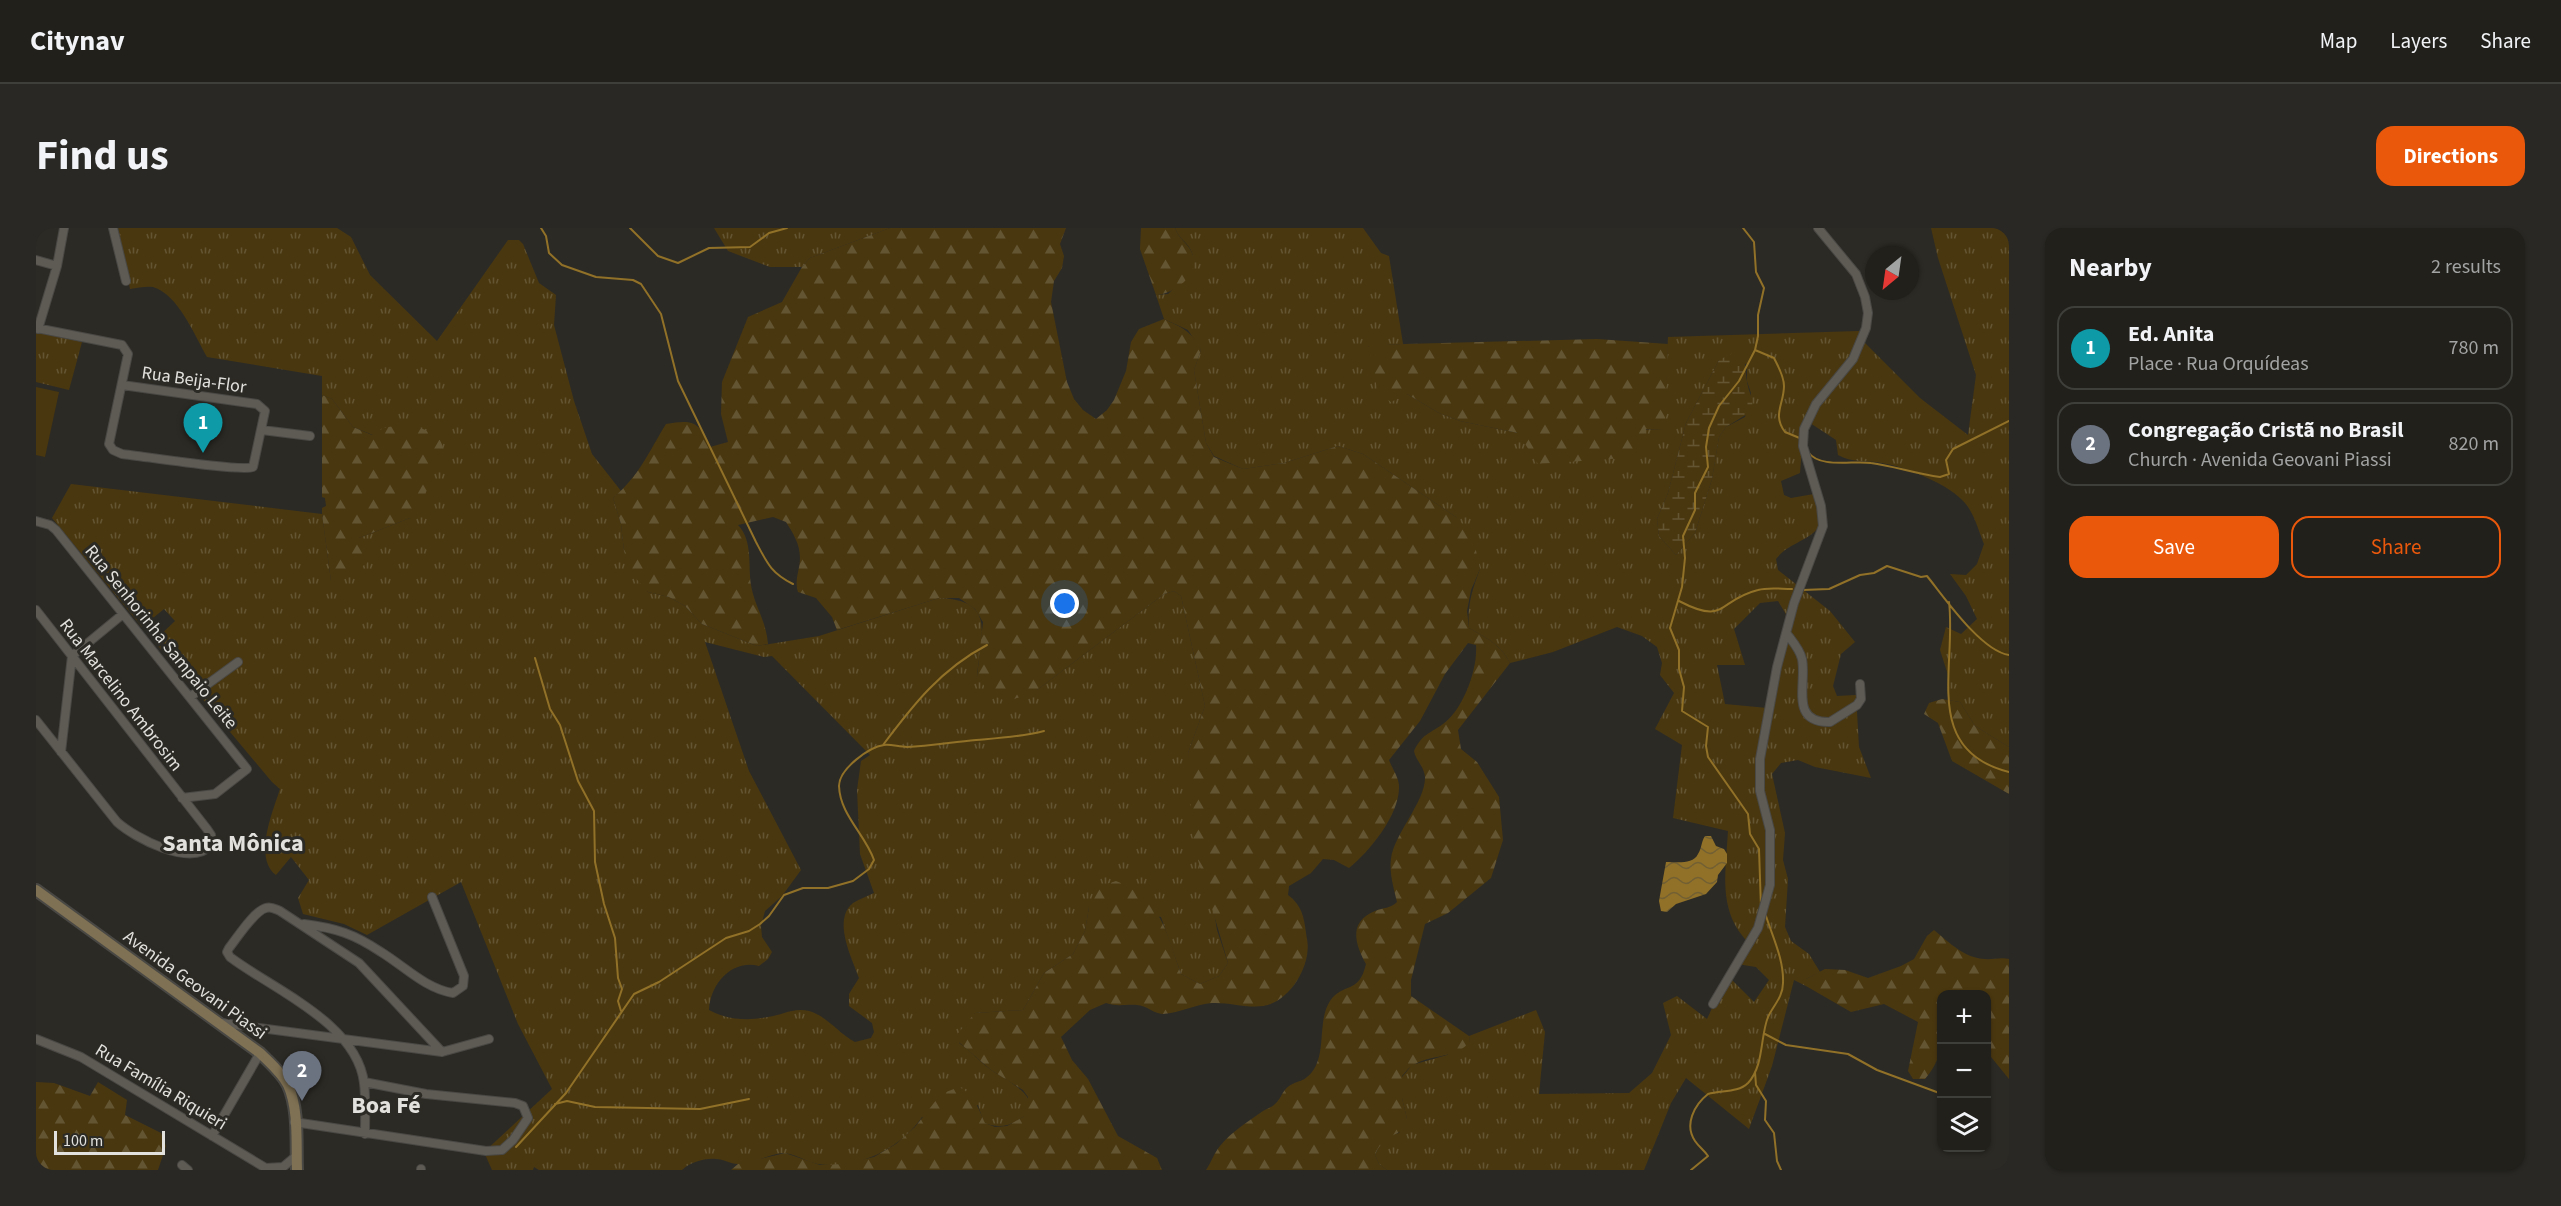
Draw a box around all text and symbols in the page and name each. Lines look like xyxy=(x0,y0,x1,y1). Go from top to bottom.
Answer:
text: Citynav xyxy=(30,21,125,61)
text: Map xyxy=(2320,26,2357,56)
text: Layers xyxy=(2390,26,2447,56)
text: Share xyxy=(2480,26,2531,56)
text: Find us xyxy=(36,126,169,186)
button: Directions xyxy=(2376,126,2525,186)
north arrow xyxy=(1865,246,1919,300)
text: Nearby xyxy=(2069,249,2152,286)
text: 2 results xyxy=(2431,253,2501,281)
text: Ed. Anita xyxy=(2128,318,2214,350)
text: 1 xyxy=(2085,334,2096,362)
text: 780 m xyxy=(2449,334,2499,362)
text: Place · Rua Orquídeas xyxy=(2128,350,2309,378)
street label: Rua Beija-Flor xyxy=(140,360,249,400)
pin: 1 xyxy=(184,404,222,453)
text: Congregação Cristã no Brasil xyxy=(2128,414,2404,446)
text: 2 xyxy=(2085,430,2096,458)
text: 820 m xyxy=(2449,430,2499,458)
text: Church · Avenida Geovani Piassi xyxy=(2128,446,2392,474)
button: Save xyxy=(2069,516,2279,578)
button: Share xyxy=(2291,516,2501,578)
street label: Rua Senhorinha Sampaio Leite xyxy=(79,540,243,734)
your location xyxy=(1050,589,1079,618)
street label: Rua Marcelino Ambrosim xyxy=(54,614,188,776)
district label: Santa Mônica xyxy=(162,826,304,861)
street label: Avenida Geovani Piassi xyxy=(118,924,272,1046)
map controls xyxy=(1937,990,1991,1152)
button: + xyxy=(1937,990,1991,1044)
street label: Rua Família Riquieri xyxy=(90,1038,232,1136)
button: − xyxy=(1937,1044,1991,1098)
pin: 2 xyxy=(282,1052,322,1101)
district label: Boa Fé xyxy=(351,1088,421,1123)
button: layers xyxy=(1937,1098,1991,1152)
scale bar xyxy=(54,1128,165,1156)
text: 100 m xyxy=(63,1130,103,1152)

